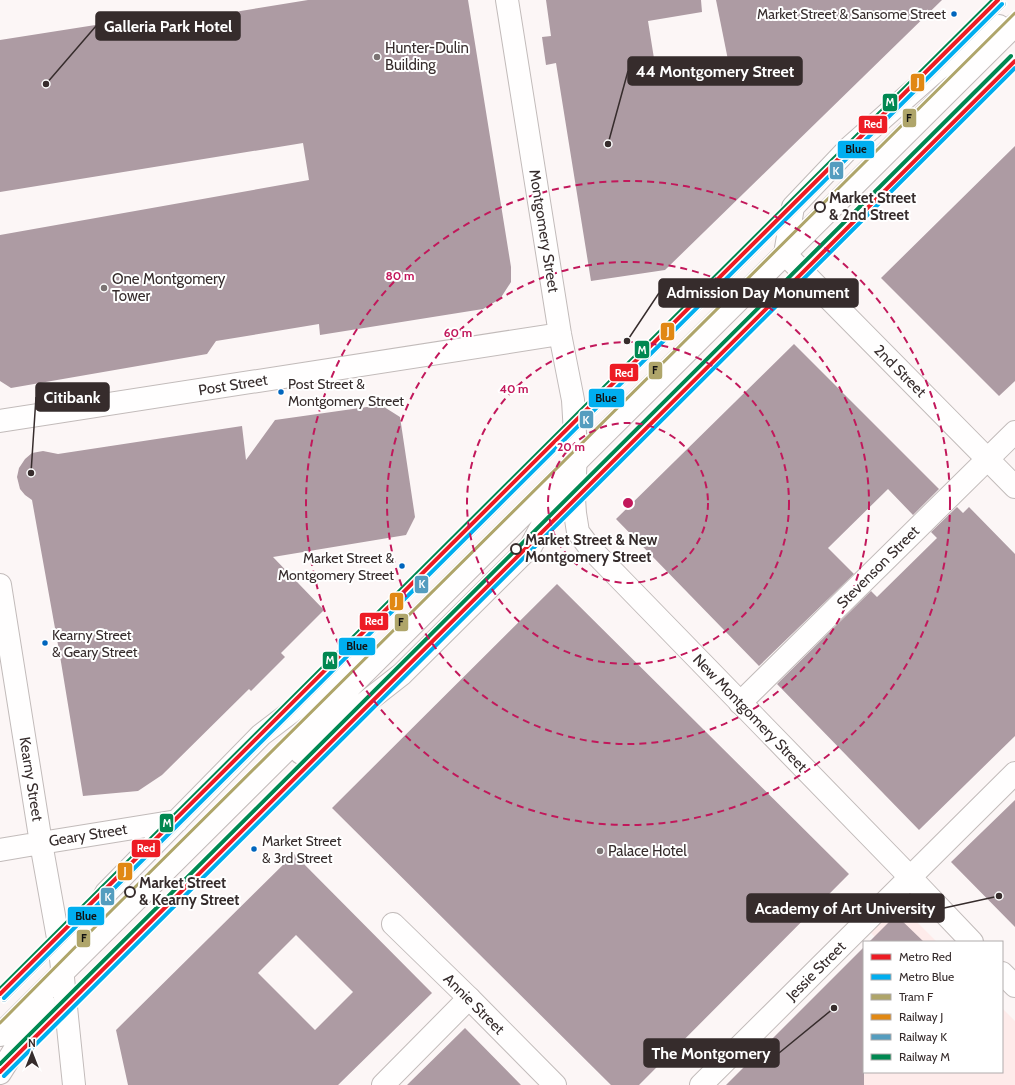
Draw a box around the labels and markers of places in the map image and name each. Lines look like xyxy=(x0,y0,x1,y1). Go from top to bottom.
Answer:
place label: Market Street & Sansome Street xyxy=(757,5,946,23)
marker: Market Street & Sansome Street xyxy=(949,9,959,19)
callout: Galleria Park Hotel xyxy=(96,12,240,40)
place label: Hunter-Dulin Building xyxy=(385,39,469,74)
marker: Hunter-Dulin Building xyxy=(372,52,382,62)
callout: 44 Montgomery Street xyxy=(628,57,802,85)
place label: Market Street & 2nd Street xyxy=(829,189,916,224)
marker: Market Street & 2nd Street xyxy=(814,201,826,213)
place label: One Montgomery Tower xyxy=(112,270,226,305)
callout: Admission Day Monument xyxy=(659,279,858,307)
marker: One Montgomery Tower xyxy=(99,283,109,293)
place label: Post Street & Montgomery Street xyxy=(288,375,404,410)
callout: Citibank xyxy=(36,383,109,411)
marker: Post Street & Montgomery Street xyxy=(276,387,286,397)
centre of rings xyxy=(621,496,635,510)
place label: Market Street & New Montgomery Street xyxy=(525,531,657,566)
marker: Market Street & New Montgomery Street xyxy=(510,543,522,555)
place label: Market Street & Montgomery Street xyxy=(278,549,394,584)
marker: Market Street & Montgomery Street xyxy=(397,561,407,571)
place label: Kearny Street & Geary Street xyxy=(52,626,138,661)
marker: Kearny Street & Geary Street xyxy=(40,638,50,648)
place label: Market Street & 3rd Street xyxy=(262,832,342,867)
place label: Palace Hotel xyxy=(608,842,687,860)
marker: Market Street & 3rd Street xyxy=(249,844,259,854)
marker: Palace Hotel xyxy=(595,846,605,856)
place label: Market Street & Kearny Street xyxy=(139,874,239,909)
marker: Market Street & Kearny Street xyxy=(124,886,136,898)
callout: Academy of Art University xyxy=(747,894,944,922)
callout: The Montgomery xyxy=(644,1039,779,1067)

